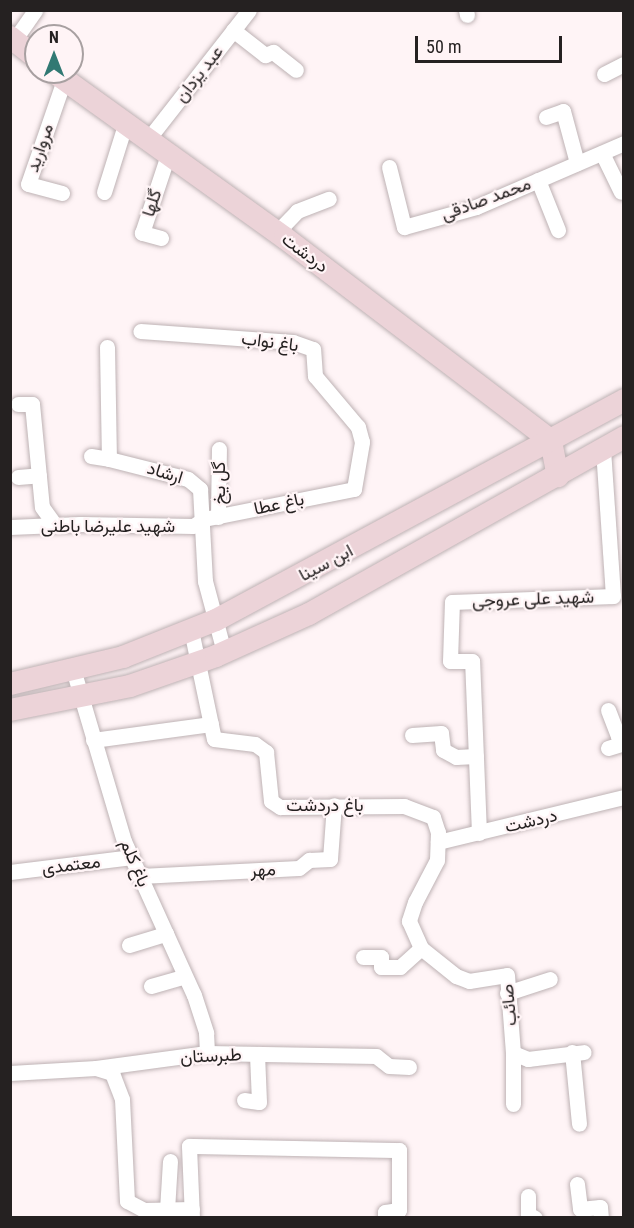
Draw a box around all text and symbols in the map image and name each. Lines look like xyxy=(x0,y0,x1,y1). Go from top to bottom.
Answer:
north arrow xyxy=(24,24,84,84)
scale bar xyxy=(418,24,565,62)
text: N xyxy=(49,28,59,47)
text: 50 m xyxy=(426,36,461,57)
street label: عبد یزدان xyxy=(170,41,228,107)
street label: مروارید xyxy=(22,121,58,175)
street label: محمد صادقی xyxy=(438,173,534,225)
street label: گلها xyxy=(137,187,167,219)
street label: دردشت xyxy=(277,228,333,278)
street label: باغ نواب xyxy=(240,328,300,356)
street label: ارشاد xyxy=(144,457,186,489)
street label: گل یخ xyxy=(208,461,230,505)
street label: باغ عطا xyxy=(252,488,306,520)
street label: شهید علیرضا باطنی xyxy=(41,515,175,537)
street label: ابن سینا xyxy=(295,540,357,586)
street label: شهید علی عروجی xyxy=(472,586,594,612)
street label: باغ دردشت xyxy=(286,794,364,816)
street label: دردشت xyxy=(503,805,559,837)
street label: باغ کلم xyxy=(115,836,155,890)
street label: معتمدی xyxy=(40,851,102,879)
street label: مهر xyxy=(250,859,276,881)
street label: صائب xyxy=(496,983,522,1027)
street label: طبرستان xyxy=(180,1044,242,1068)

